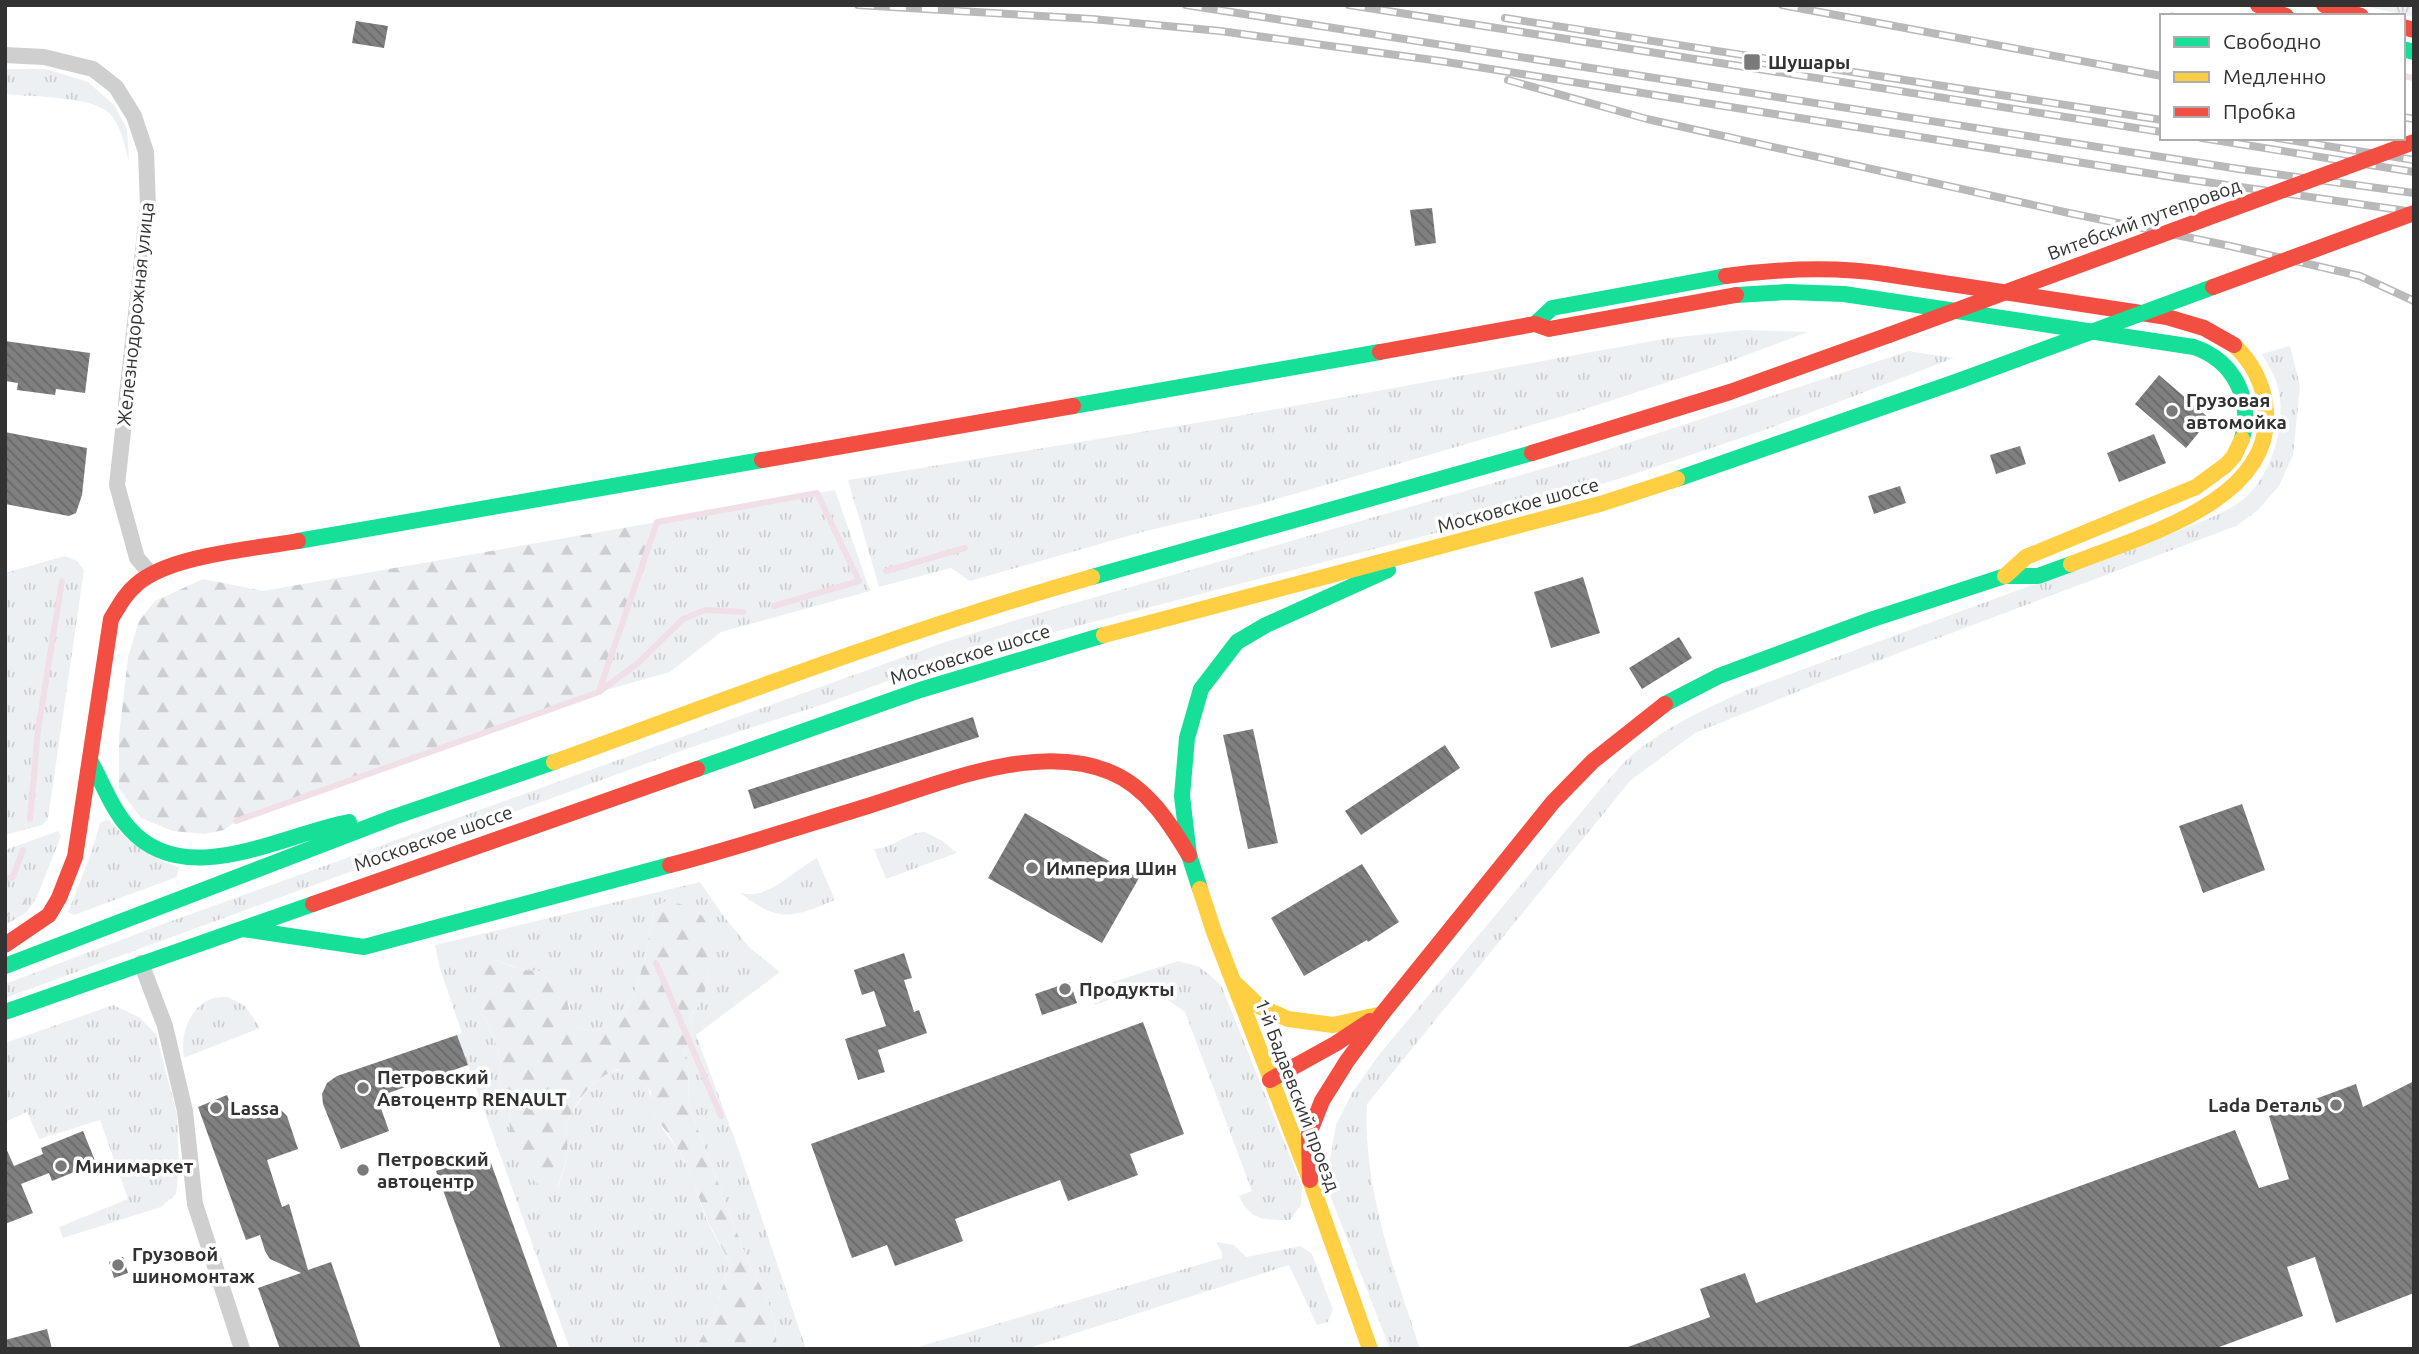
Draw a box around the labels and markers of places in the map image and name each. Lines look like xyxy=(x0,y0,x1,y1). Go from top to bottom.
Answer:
place label: Шушары xyxy=(1768,51,1850,73)
marker: Шушары xyxy=(1742,52,1762,72)
place label: Грузовая автомойка xyxy=(2186,389,2287,433)
marker: Грузовая автомойка xyxy=(2164,403,2180,419)
place label: Империя Шин xyxy=(1046,857,1177,879)
marker: Империя Шин xyxy=(1024,860,1040,876)
place label: Продукты xyxy=(1079,978,1174,1000)
marker: Продукты xyxy=(1057,981,1073,997)
place label: Петровский Автоцентр RENAULT xyxy=(377,1066,567,1110)
marker: Петровский Автоцентр RENAULT xyxy=(355,1080,371,1096)
place label: Lada Dеталь xyxy=(2208,1094,2322,1116)
place label: Lassa xyxy=(230,1097,279,1119)
marker: Lada Dеталь xyxy=(2328,1097,2344,1113)
marker: Lassa xyxy=(208,1100,224,1116)
place label: Петровский автоцентр xyxy=(377,1148,489,1192)
place label: Минимаркет xyxy=(75,1155,194,1177)
marker: Минимаркет xyxy=(53,1158,69,1174)
marker: Петровский автоцентр xyxy=(355,1162,371,1178)
place label: Грузовой шиномонтаж xyxy=(132,1243,255,1287)
marker: Грузовой шиномонтаж xyxy=(110,1257,126,1273)

